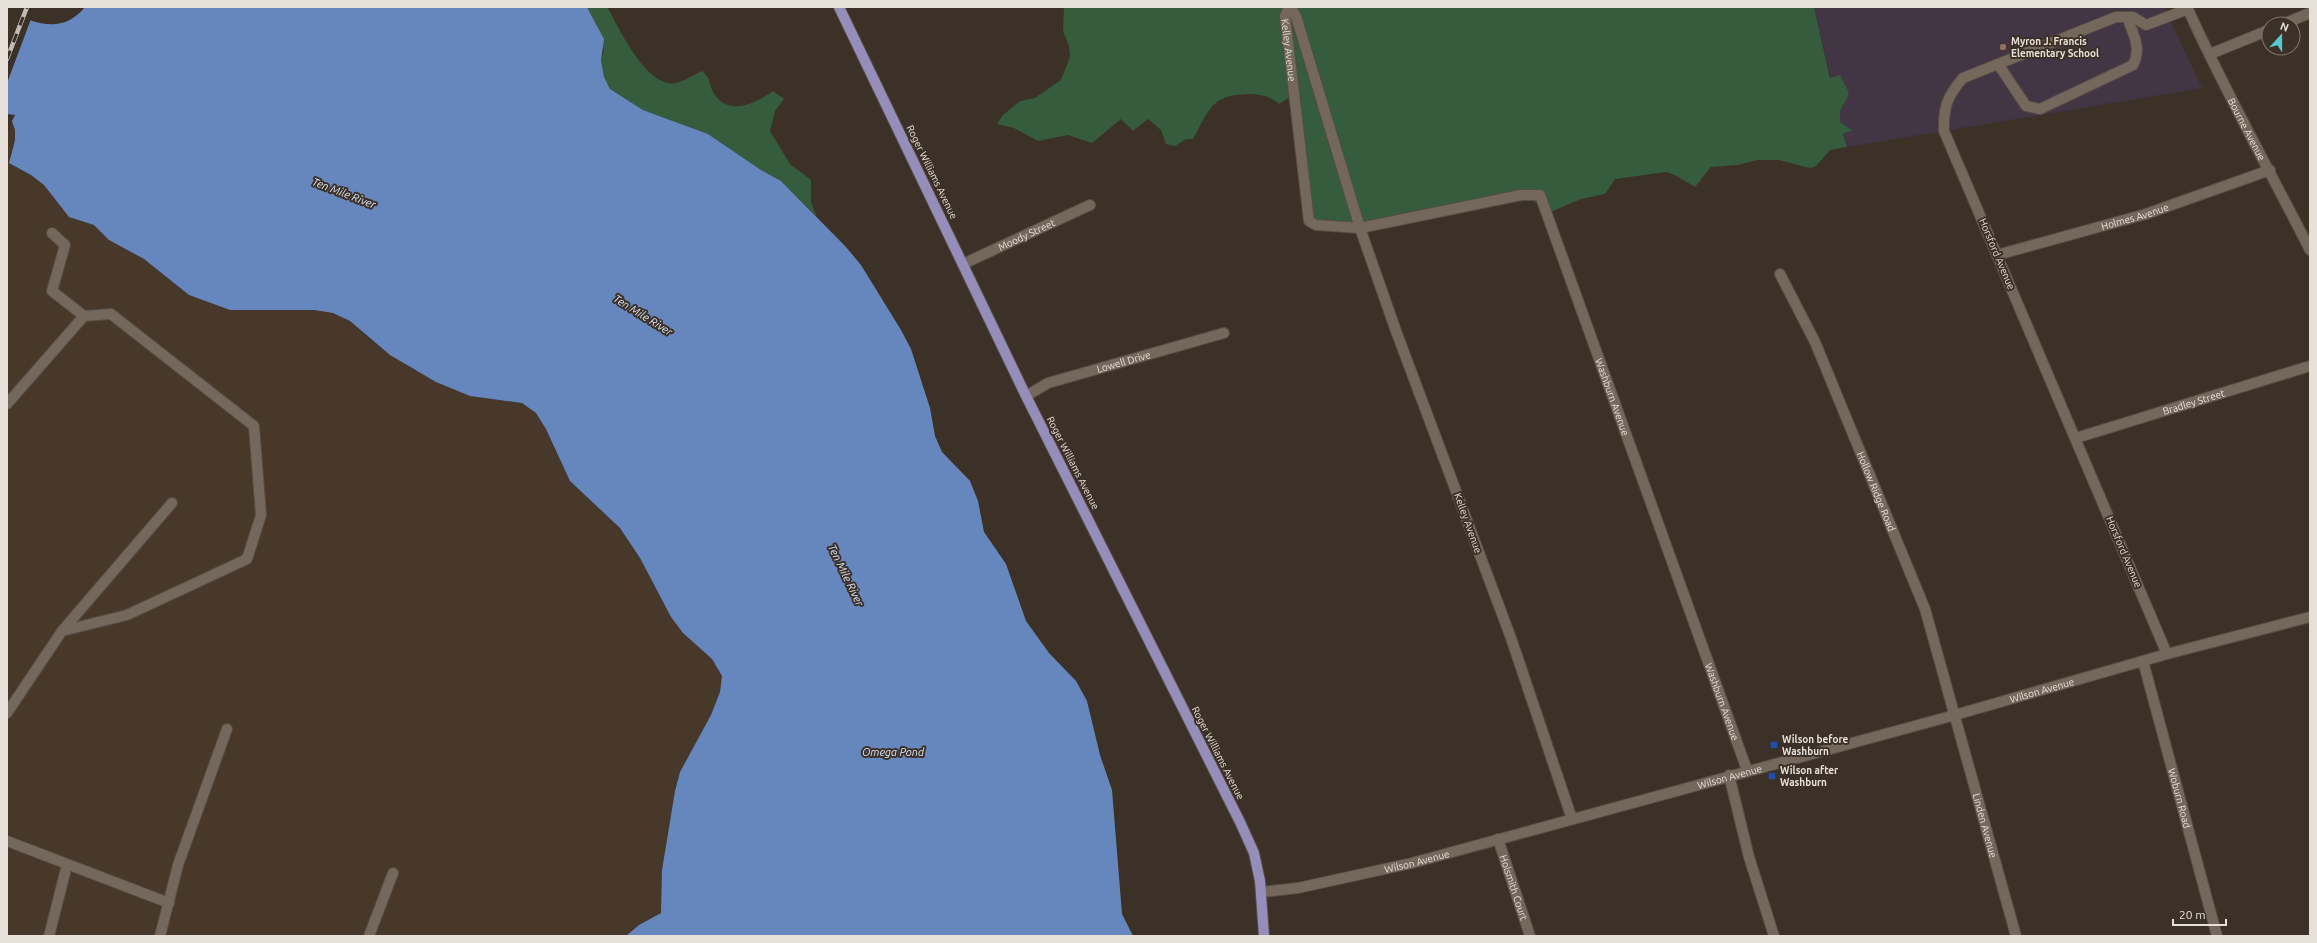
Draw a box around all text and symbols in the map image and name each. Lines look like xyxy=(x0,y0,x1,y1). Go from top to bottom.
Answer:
north arrow xyxy=(2261,16,2301,56)
street label: Kelley Avenue xyxy=(1280,18,1298,82)
text: N xyxy=(2279,20,2291,34)
place label: Myron J. Francis Elementary School xyxy=(2011,36,2099,59)
marker: Myron J. Francis Elementary School xyxy=(1998,42,2008,52)
street label: Bourne Avenue xyxy=(2226,96,2268,162)
street label: Roger Williams Avenue xyxy=(904,123,960,221)
water label: Ten Mile River xyxy=(311,175,378,211)
street label: Holmes Avenue xyxy=(2100,201,2170,232)
street label: Moody Street xyxy=(996,217,1057,252)
street label: Horsford Avenue xyxy=(1977,217,2017,291)
water label: Ten Mile River xyxy=(611,292,675,338)
street label: Lowell Drive xyxy=(1095,349,1152,374)
street label: Washburn Avenue xyxy=(1594,357,1632,437)
street label: Bradley Street xyxy=(2161,387,2226,417)
street label: Roger Williams Avenue xyxy=(1045,415,1101,511)
street label: Hollow Ridge Road xyxy=(1855,450,1898,533)
street label: Kelley Avenue xyxy=(1452,491,1484,555)
street label: Horsford Avenue xyxy=(2104,515,2144,589)
water label: Ten Mile River xyxy=(826,542,866,608)
street label: Washburn Avenue xyxy=(1703,661,1741,742)
street label: Wilson Avenue xyxy=(2008,676,2075,705)
street label: Roger Williams Avenue xyxy=(1190,705,1246,801)
place label: Wilson before Washburn xyxy=(1782,734,1848,757)
marker: Wilson before Washburn xyxy=(1769,740,1779,750)
water label: Omega Pond xyxy=(862,746,925,758)
street label: Wilson Avenue xyxy=(1696,762,1763,791)
place label: Wilson after Washburn xyxy=(1780,765,1839,788)
street label: Woburn Road xyxy=(2167,767,2193,829)
marker: Wilson after Washburn xyxy=(1767,771,1777,781)
street label: Linden Avenue xyxy=(1971,792,1999,859)
street label: Wilson Avenue xyxy=(1383,848,1450,874)
street label: Holsmith Court xyxy=(1498,853,1530,922)
scale bar xyxy=(2173,901,2226,927)
text: 20 m xyxy=(2179,908,2206,921)

